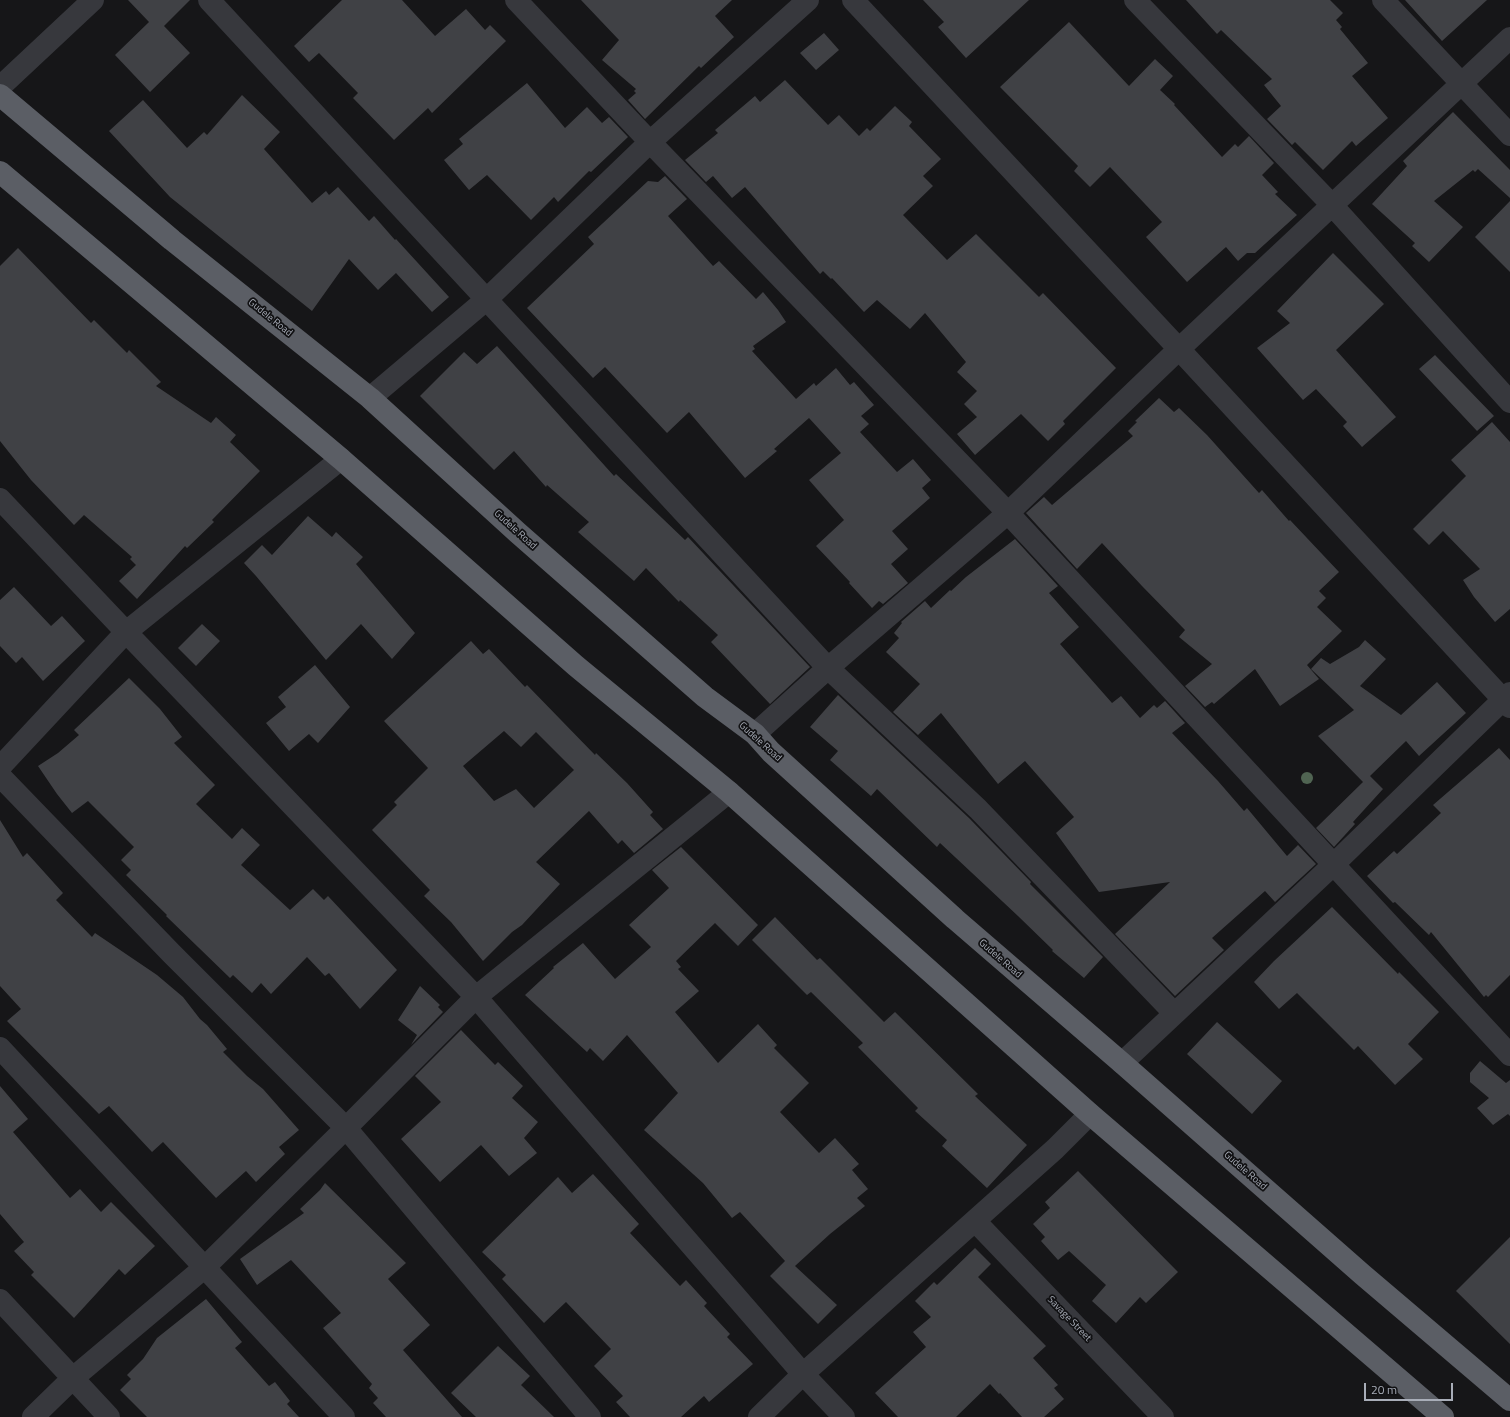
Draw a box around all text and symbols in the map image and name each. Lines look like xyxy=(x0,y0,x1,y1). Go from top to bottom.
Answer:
street label: Gudele Road xyxy=(246,297,294,339)
street label: Gudele Road xyxy=(491,508,539,552)
street label: Gudele Road xyxy=(736,720,784,764)
street label: Gudele Road xyxy=(976,937,1024,981)
street label: Gudele Road xyxy=(1221,1149,1269,1193)
street label: Savage Street xyxy=(1044,1294,1094,1344)
scale bar xyxy=(1366,1375,1455,1401)
text: 20 m xyxy=(1371,1380,1397,1399)

